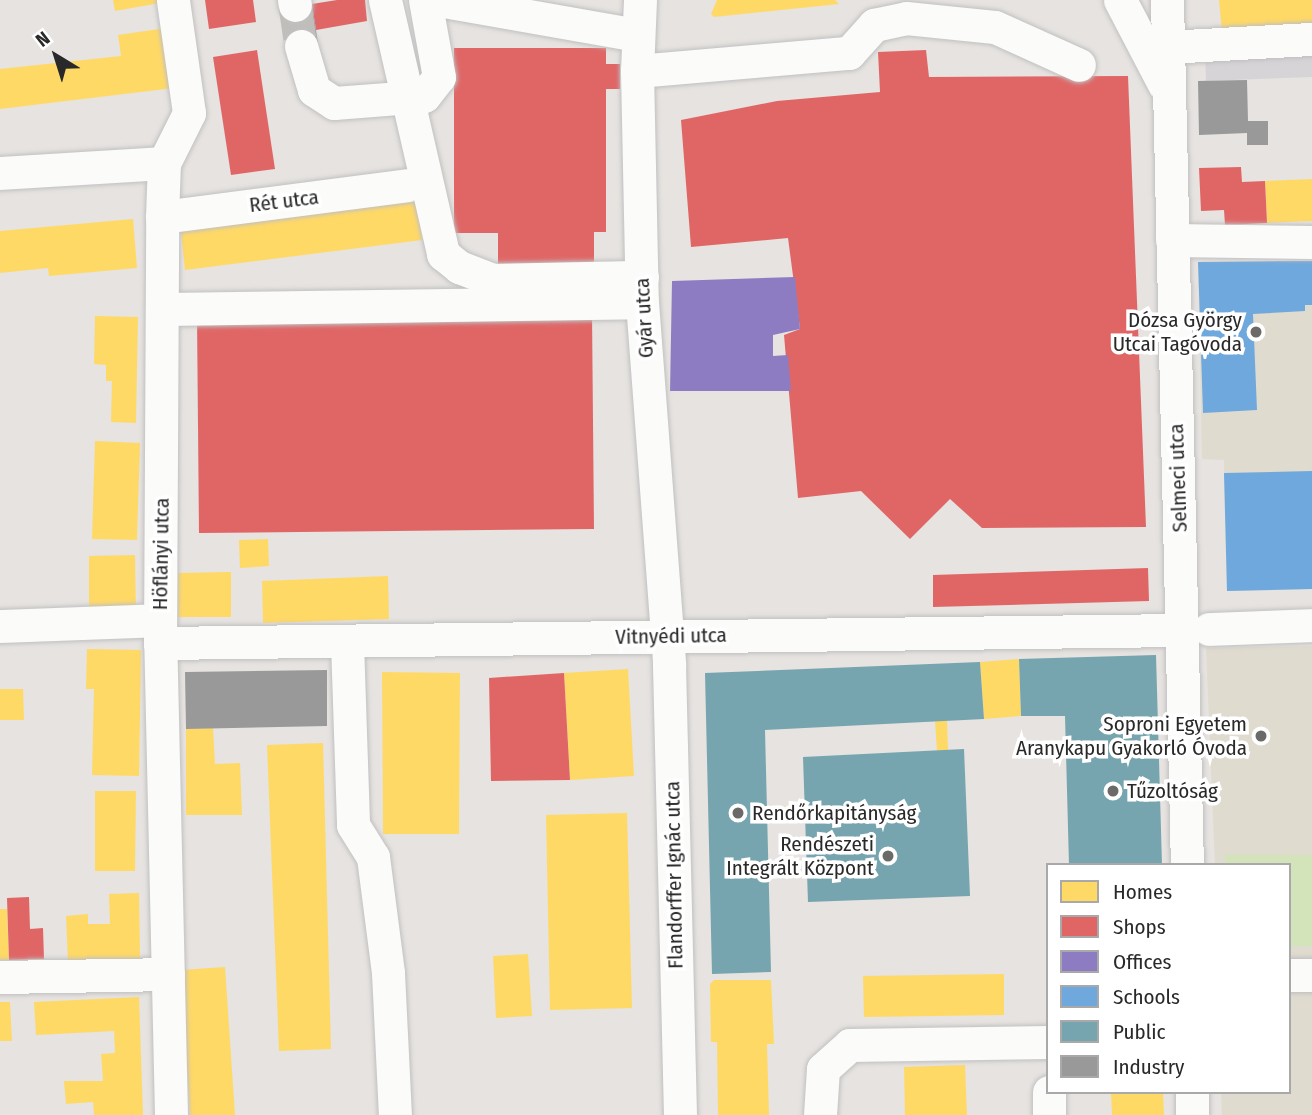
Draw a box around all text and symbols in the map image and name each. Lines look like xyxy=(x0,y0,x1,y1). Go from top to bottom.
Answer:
north arrow xyxy=(21,21,91,91)
text: N xyxy=(31,26,54,52)
street label: Rét utca xyxy=(248,184,320,218)
street label: Gyár utca xyxy=(629,277,659,359)
place label: Dózsa György Utcai Tagóvoda xyxy=(1113,307,1242,357)
marker: Dózsa György Utcai Tagóvoda xyxy=(1248,324,1264,340)
street label: Selmeci utca xyxy=(1164,423,1192,533)
street label: Höflányi utca xyxy=(147,498,175,610)
street label: Vitnyédi utca xyxy=(615,622,727,650)
place label: Soproni Egyetem Aranykapu Gyakorló Óvoda xyxy=(1016,711,1247,761)
marker: Soproni Egyetem Aranykapu Gyakorló Óvoda xyxy=(1253,728,1269,744)
place label: Tűzoltóság xyxy=(1127,778,1218,804)
street label: Flandorffer Ignác utca xyxy=(660,781,688,969)
marker: Tűzoltóság xyxy=(1105,783,1121,799)
place label: Rendőrkapitányság xyxy=(752,800,916,826)
marker: Rendőrkapitányság xyxy=(730,805,746,821)
place label: Rendészeti Integrált Központ xyxy=(726,831,874,881)
marker: Rendészeti Integrált Központ xyxy=(880,848,896,864)
legend xyxy=(1046,863,1291,1094)
text: Homes xyxy=(1113,879,1172,905)
text: Shops xyxy=(1113,914,1166,940)
text: Offices xyxy=(1113,949,1172,975)
text: Schools xyxy=(1113,984,1180,1010)
text: Public xyxy=(1113,1019,1165,1045)
text: Industry xyxy=(1113,1054,1184,1080)

